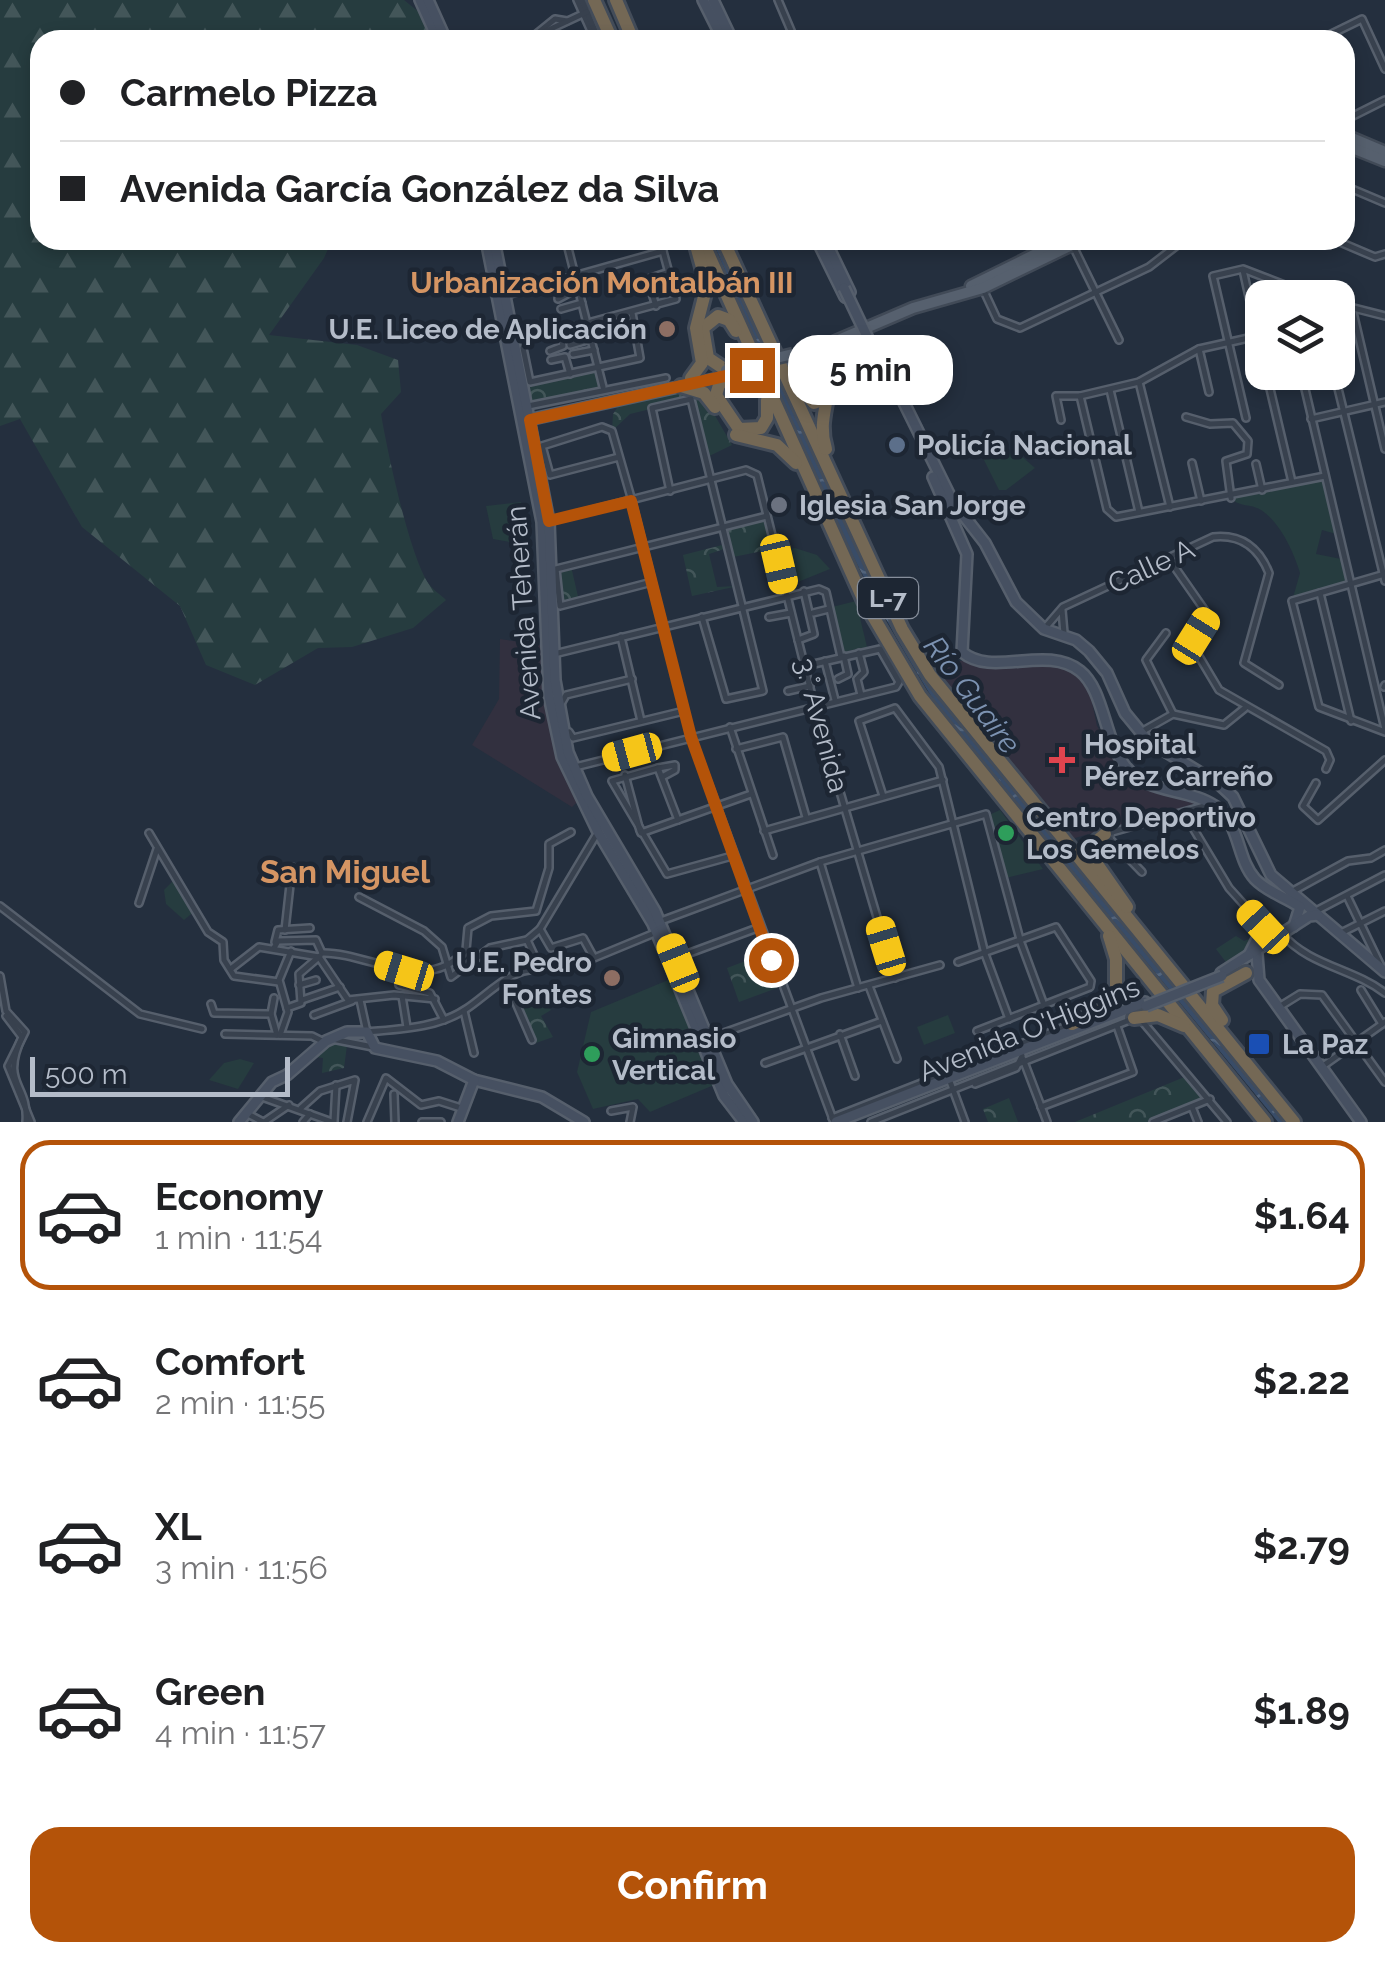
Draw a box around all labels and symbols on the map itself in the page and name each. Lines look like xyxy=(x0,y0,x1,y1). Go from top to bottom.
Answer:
district label: Urbanización Montalbán III xyxy=(410,265,794,300)
place label: U.E. Liceo de Aplicación xyxy=(329,313,647,346)
marker: U.E. Liceo de Aplicación xyxy=(656,318,678,340)
callout: 5 min xyxy=(787,335,952,405)
route end xyxy=(730,348,775,393)
place label: Policía Nacional xyxy=(917,429,1132,462)
marker: Policía Nacional xyxy=(886,434,908,456)
place label: Iglesia San Jorge xyxy=(799,489,1026,522)
marker: Iglesia San Jorge xyxy=(768,494,790,516)
street label: Avenida Teherán xyxy=(500,505,547,721)
car xyxy=(758,531,800,597)
street label: Calle A xyxy=(1103,532,1200,601)
road number: L-7 xyxy=(858,578,918,618)
car xyxy=(1167,603,1225,669)
water label: Río Guaire xyxy=(917,629,1028,760)
street label: 3.° Avenida xyxy=(788,654,855,796)
place label: Hospital Pérez Carreño xyxy=(1084,728,1273,793)
car xyxy=(599,730,665,774)
marker: Hospital Pérez Carreño xyxy=(1049,747,1075,773)
place label: Centro Deportivo Los Gemelos xyxy=(1026,801,1256,866)
marker: Centro Deportivo Los Gemelos xyxy=(995,822,1017,844)
district label: San Miguel xyxy=(260,853,431,890)
car xyxy=(1232,895,1294,959)
car xyxy=(863,913,909,979)
car xyxy=(653,930,703,996)
route start xyxy=(749,938,794,983)
place label: U.E. Pedro Fontes xyxy=(456,946,592,1011)
car xyxy=(371,948,437,994)
marker: U.E. Pedro Fontes xyxy=(601,967,623,989)
street label: Avenida O'Higgins xyxy=(914,970,1144,1089)
place label: Gimnasio Vertical xyxy=(612,1022,736,1087)
place label: La Paz xyxy=(1282,1028,1368,1061)
marker: La Paz xyxy=(1246,1031,1272,1057)
marker: Gimnasio Vertical xyxy=(581,1043,603,1065)
scale bar xyxy=(30,1052,290,1096)

